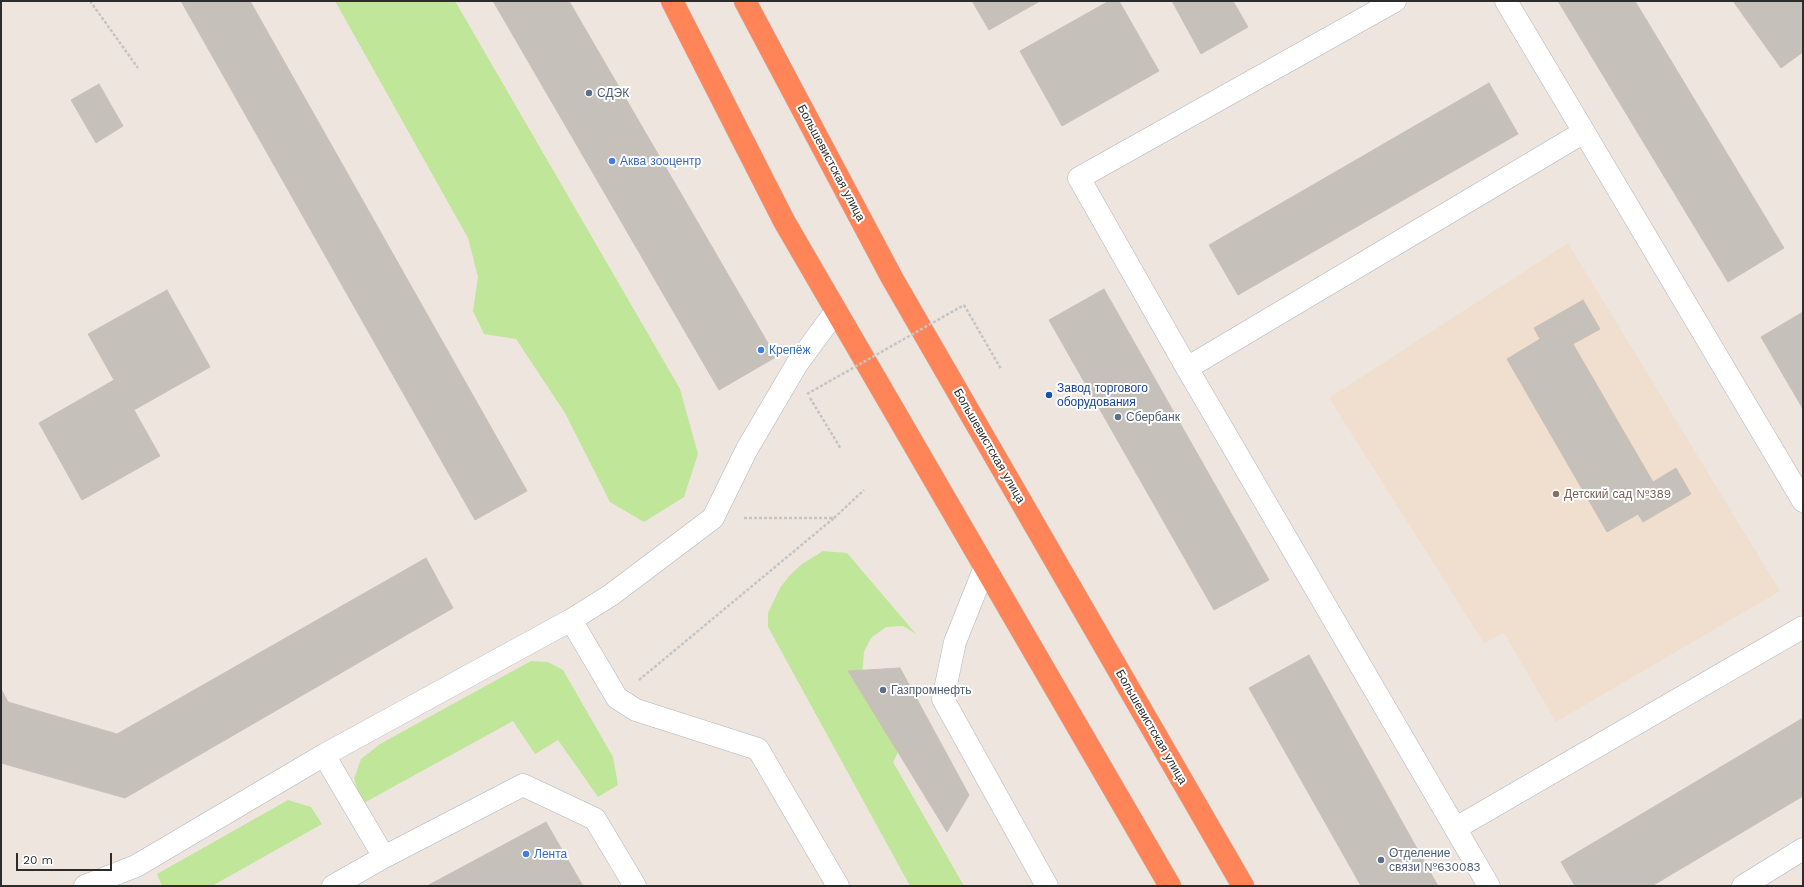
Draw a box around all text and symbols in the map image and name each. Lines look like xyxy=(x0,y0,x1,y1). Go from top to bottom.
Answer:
place label: СДЭК xyxy=(597,86,629,100)
marker: СДЭК xyxy=(584,88,594,98)
street label: Большевистская улица xyxy=(794,102,868,224)
place label: Аква зооцентр xyxy=(620,154,701,168)
marker: Аква зооцентр xyxy=(607,156,617,166)
place label: Крепёж xyxy=(769,343,811,357)
marker: Крепёж xyxy=(756,345,766,355)
place label: Завод торгового оборудования xyxy=(1057,381,1148,409)
street label: Большевистская улица xyxy=(950,386,1028,506)
marker: Завод торгового оборудования xyxy=(1044,390,1054,400)
place label: Сбербанк xyxy=(1126,410,1180,424)
marker: Сбербанк xyxy=(1113,412,1123,422)
place label: Детский сад №389 xyxy=(1564,487,1671,501)
marker: Детский сад №389 xyxy=(1551,489,1561,499)
street label: Большевистская улица xyxy=(1112,667,1190,787)
place label: Газпромнефть xyxy=(891,683,972,697)
marker: Газпромнефть xyxy=(878,685,888,695)
scale bar xyxy=(18,845,114,871)
place label: Отделение связи №630083 xyxy=(1389,846,1481,874)
place label: Лента xyxy=(534,847,567,861)
marker: Лента xyxy=(521,849,531,859)
text: 20 m xyxy=(23,853,53,867)
marker: Отделение связи №630083 xyxy=(1376,855,1386,865)

